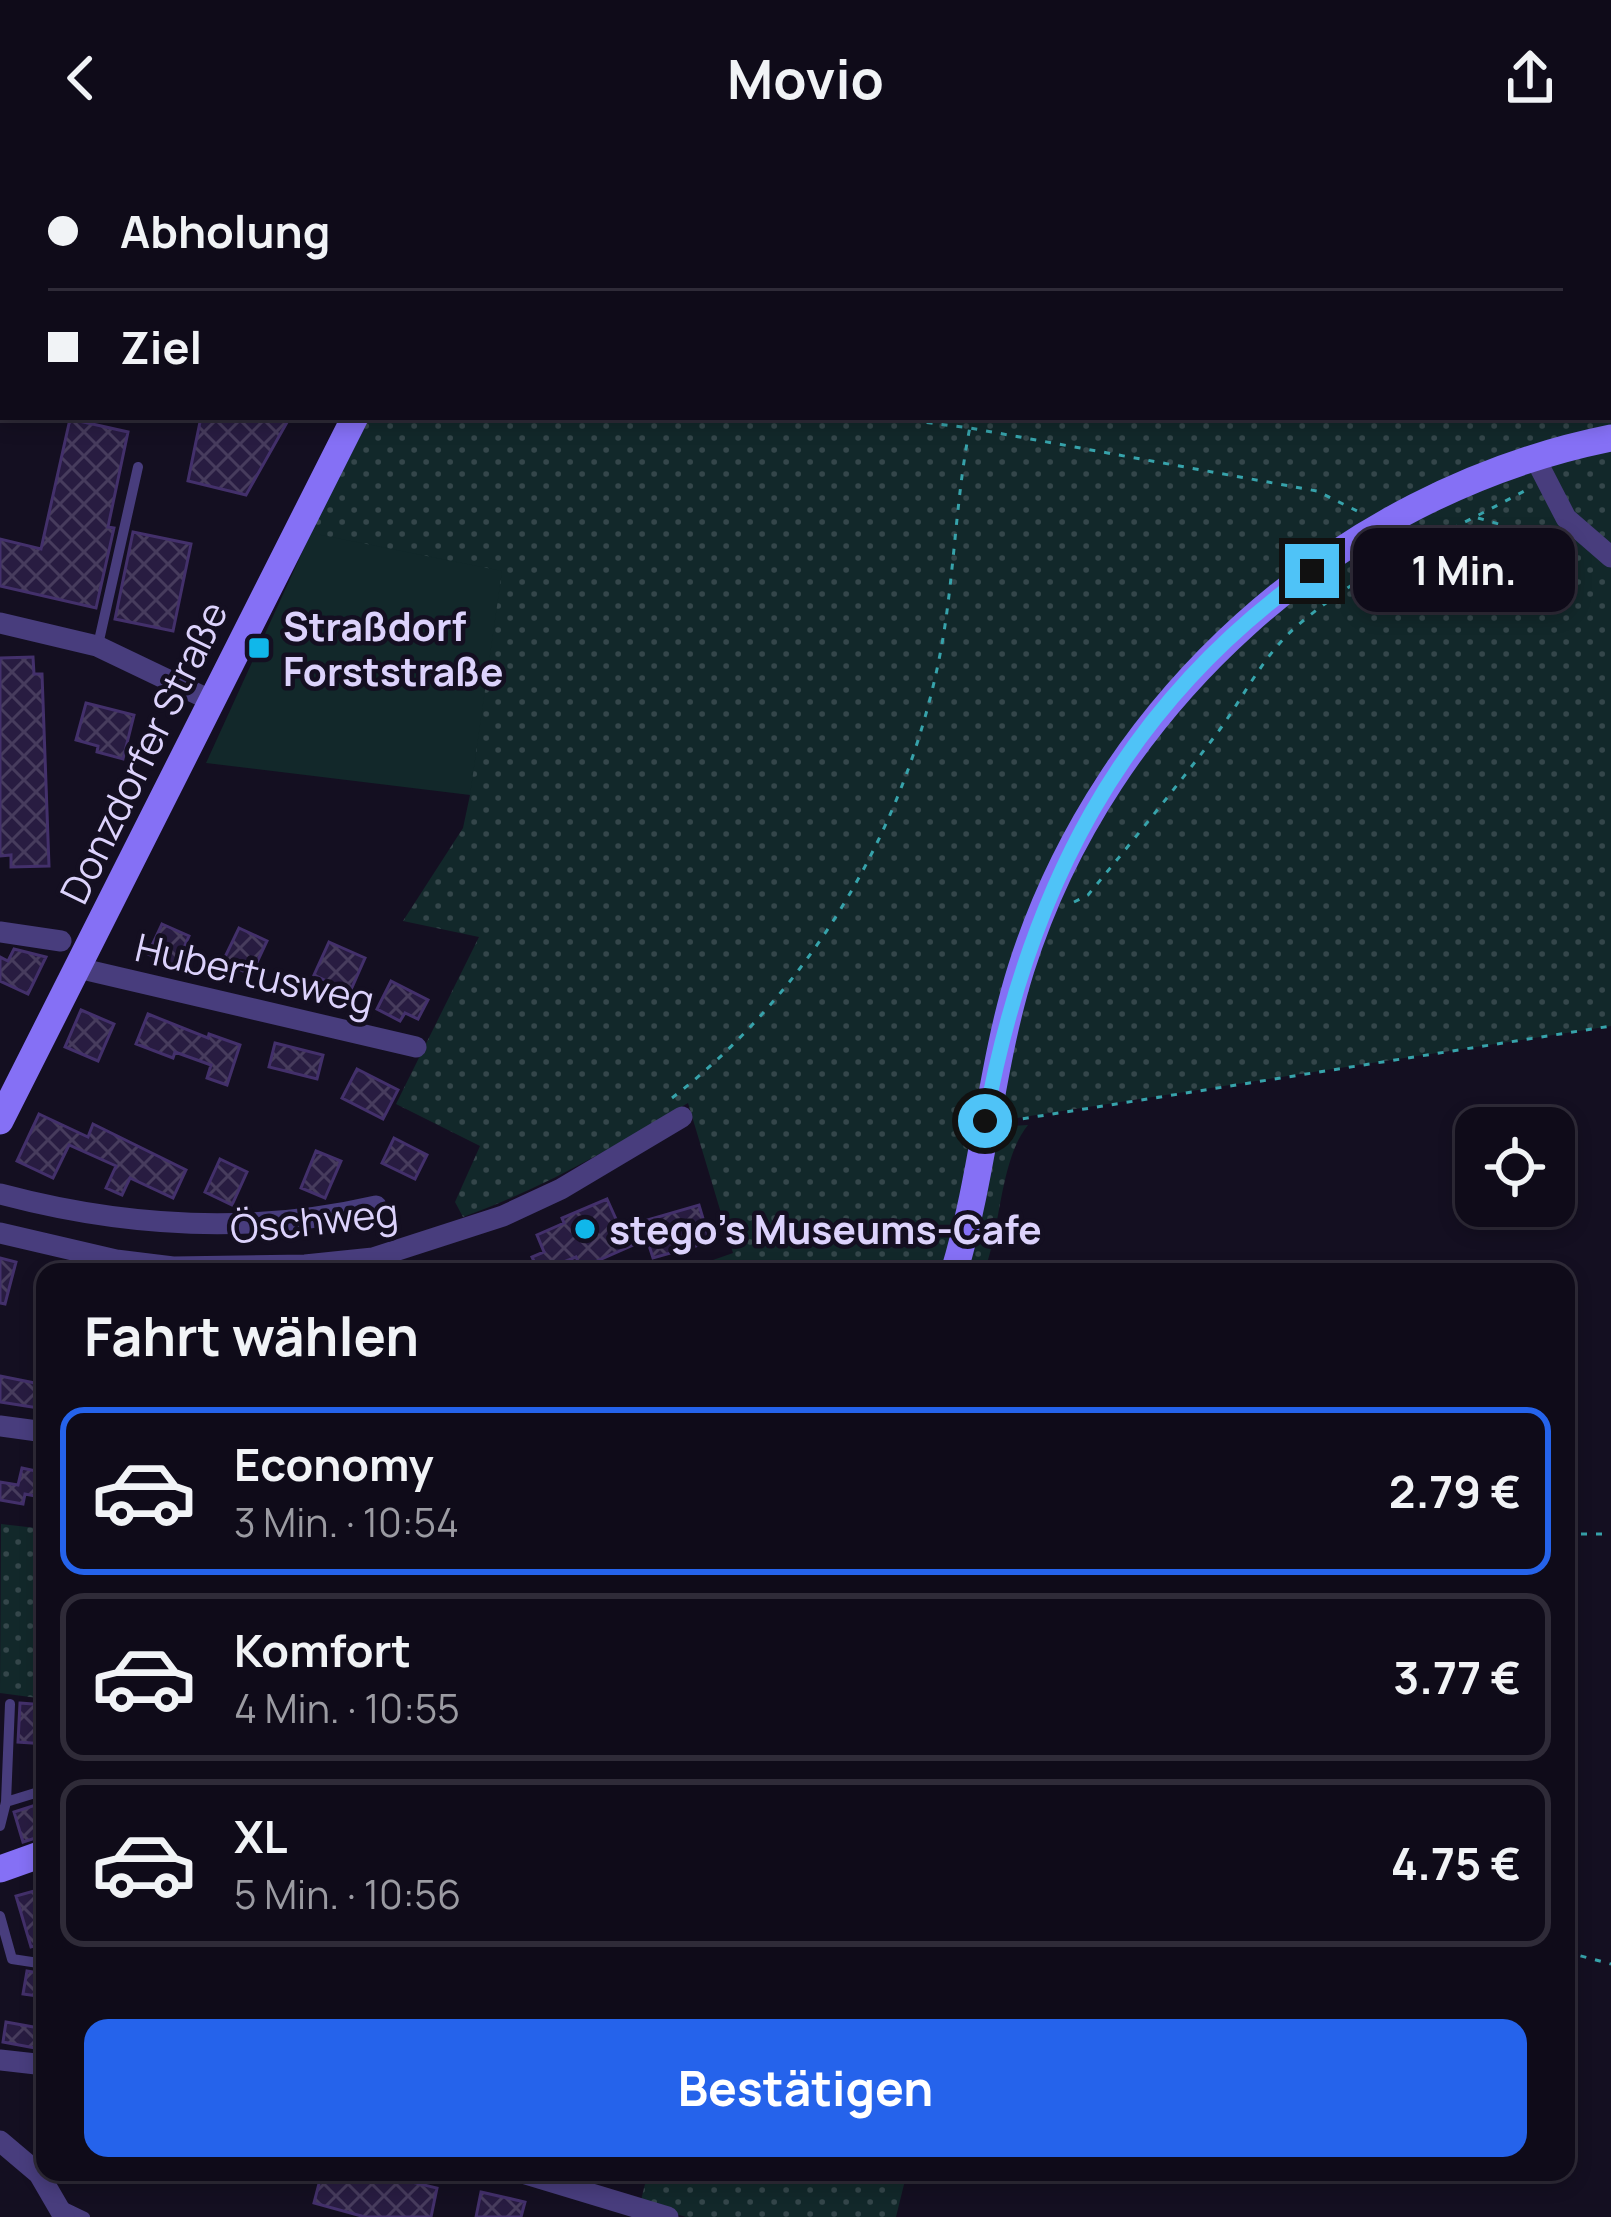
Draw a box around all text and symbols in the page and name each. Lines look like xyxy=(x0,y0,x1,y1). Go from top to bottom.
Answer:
text: Movio xyxy=(727,41,884,115)
icon: back xyxy=(48,45,114,111)
icon: share xyxy=(1497,45,1563,111)
text: Abholung xyxy=(120,200,331,262)
text: Ziel xyxy=(120,316,202,378)
callout: 1 Min. xyxy=(1354,529,1576,613)
text: 1 Min. xyxy=(1411,543,1517,597)
route end xyxy=(1285,544,1339,598)
street label: Donzdorfer Straße xyxy=(46,592,240,912)
place label: Straßdorf Forststraße xyxy=(283,599,503,698)
marker: Straßdorf Forststraße xyxy=(246,635,272,661)
street label: Hubertusweg xyxy=(130,919,380,1027)
route start xyxy=(958,1094,1012,1148)
map controls xyxy=(1455,1107,1575,1227)
button: locate xyxy=(1455,1107,1575,1227)
street label: Öschweg xyxy=(227,1184,401,1256)
place label: stego's Museums-Cafe xyxy=(609,1202,1042,1256)
marker: stego's Museums-Cafe xyxy=(572,1216,598,1242)
text: Fahrt wählen xyxy=(84,1298,419,1372)
text: Economy xyxy=(234,1433,434,1495)
icon: car xyxy=(90,1437,198,1545)
text: 2.79 € xyxy=(1389,1460,1521,1522)
text: 3 Min. · 10:54 xyxy=(234,1495,459,1549)
text: Komfort xyxy=(234,1619,411,1681)
icon: car xyxy=(90,1623,198,1731)
text: 3.77 € xyxy=(1393,1646,1521,1708)
text: 4 Min. · 10:55 xyxy=(234,1681,460,1735)
text: XL xyxy=(234,1805,288,1867)
icon: car xyxy=(90,1809,198,1917)
text: 4.75 € xyxy=(1391,1832,1521,1894)
text: 5 Min. · 10:56 xyxy=(234,1867,461,1921)
button: Bestätigen xyxy=(84,2019,1527,2157)

